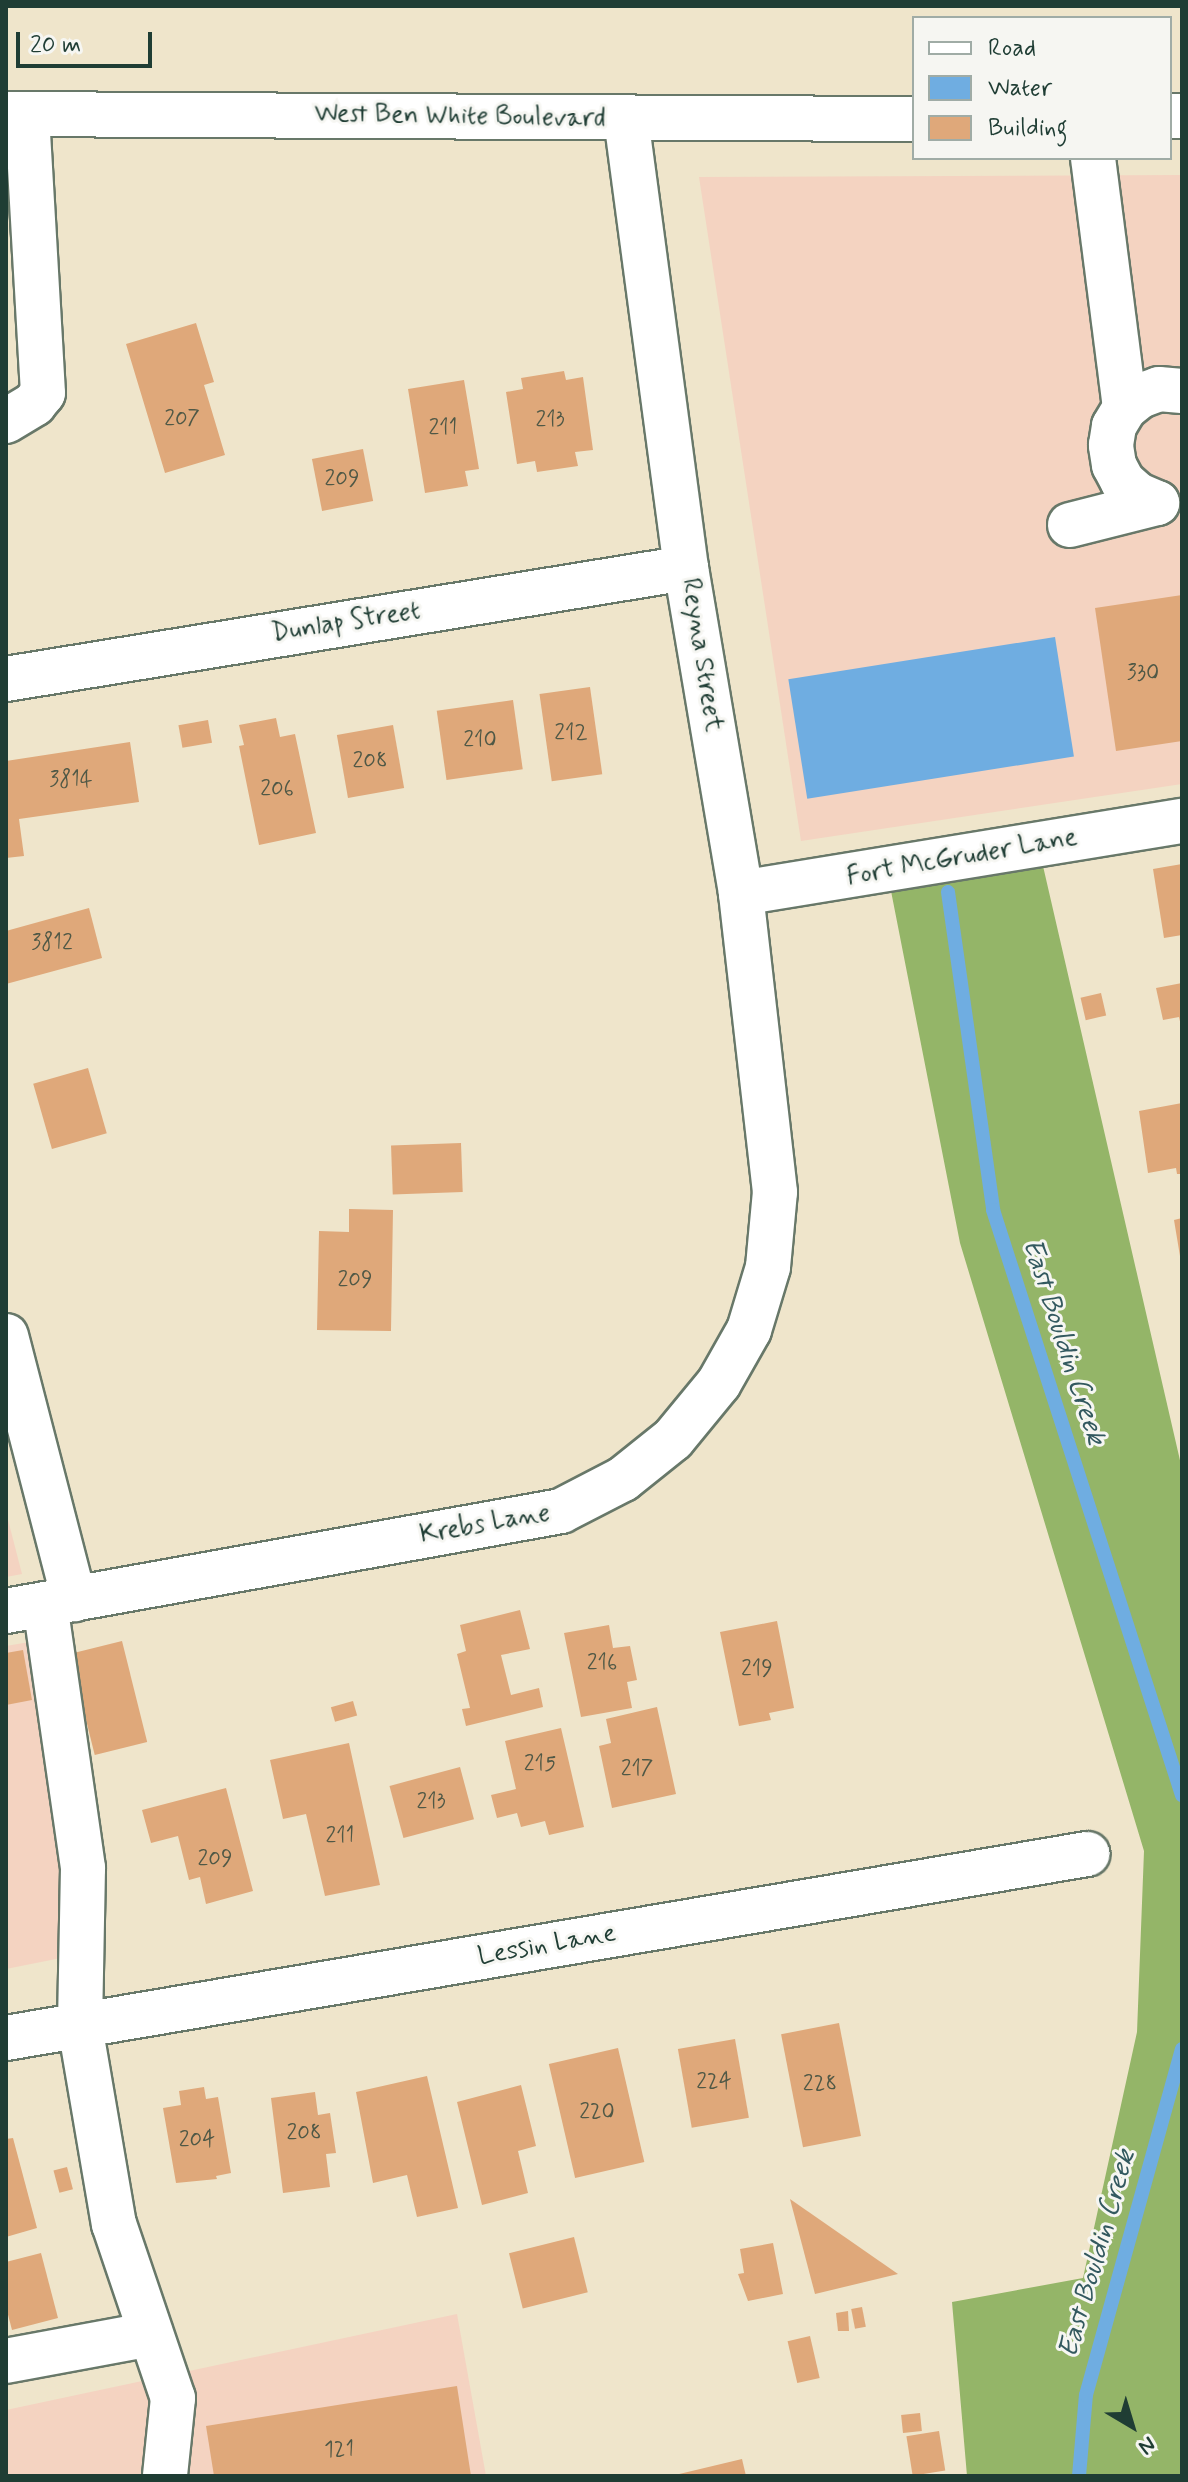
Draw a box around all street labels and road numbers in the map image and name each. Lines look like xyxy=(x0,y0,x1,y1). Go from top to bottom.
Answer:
street label: West Ben White Boulevard xyxy=(315,99,605,135)
street label: Reyna Street xyxy=(673,576,729,734)
street label: Dunlap Street xyxy=(267,595,425,651)
street label: Fort McGruder Lane xyxy=(846,823,1078,893)
street label: Krebs Lane xyxy=(419,1498,551,1552)
street label: Lessin Lane xyxy=(479,1919,615,1973)

